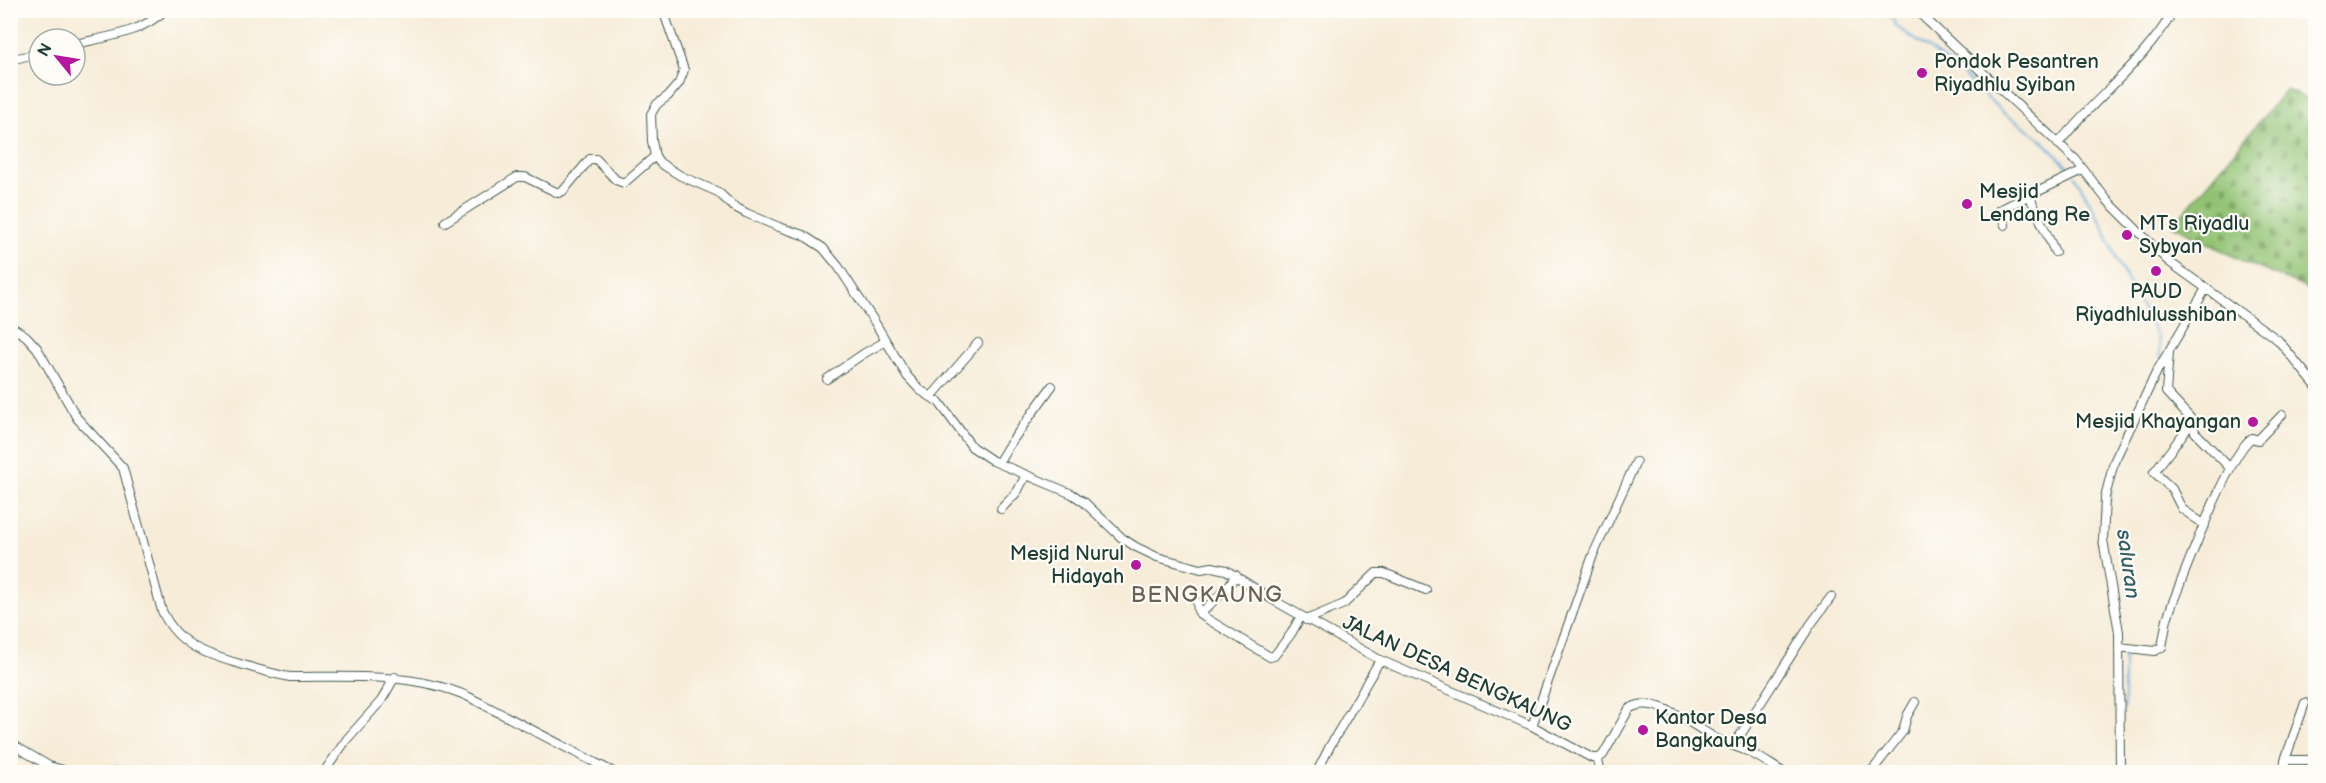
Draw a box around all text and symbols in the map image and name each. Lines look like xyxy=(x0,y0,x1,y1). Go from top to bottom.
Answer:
north arrow xyxy=(27,27,87,87)
text: N xyxy=(34,40,57,60)
place label: Pondok Pesantren Riyadhlu Syiban xyxy=(1934,50,2099,97)
marker: Pondok Pesantren Riyadhlu Syiban xyxy=(1915,66,1929,80)
place label: Mesjid Lendang Re xyxy=(1979,180,2090,227)
marker: Mesjid Lendang Re xyxy=(1960,197,1974,211)
place label: MTs Riyadlu Sybyan xyxy=(2139,212,2249,259)
marker: MTs Riyadlu Sybyan xyxy=(2120,228,2134,242)
marker: PAUD Riyadhlulusshiban xyxy=(2149,264,2163,278)
place label: PAUD Riyadhlulusshiban xyxy=(2075,280,2237,327)
place label: Mesjid Khayangan xyxy=(2075,410,2241,434)
marker: Mesjid Khayangan xyxy=(2246,415,2260,429)
water label: saluran xyxy=(2111,528,2145,600)
place label: Mesjid Nurul Hidayah xyxy=(1010,542,1124,589)
marker: Mesjid Nurul Hidayah xyxy=(1129,558,1143,572)
district label: BENGKAUNG xyxy=(1131,582,1283,609)
street label: JALAN DESA BENGKAUNG xyxy=(1339,610,1575,738)
place label: Kantor Desa Bangkaung xyxy=(1655,706,1767,753)
marker: Kantor Desa Bangkaung xyxy=(1636,723,1650,737)

